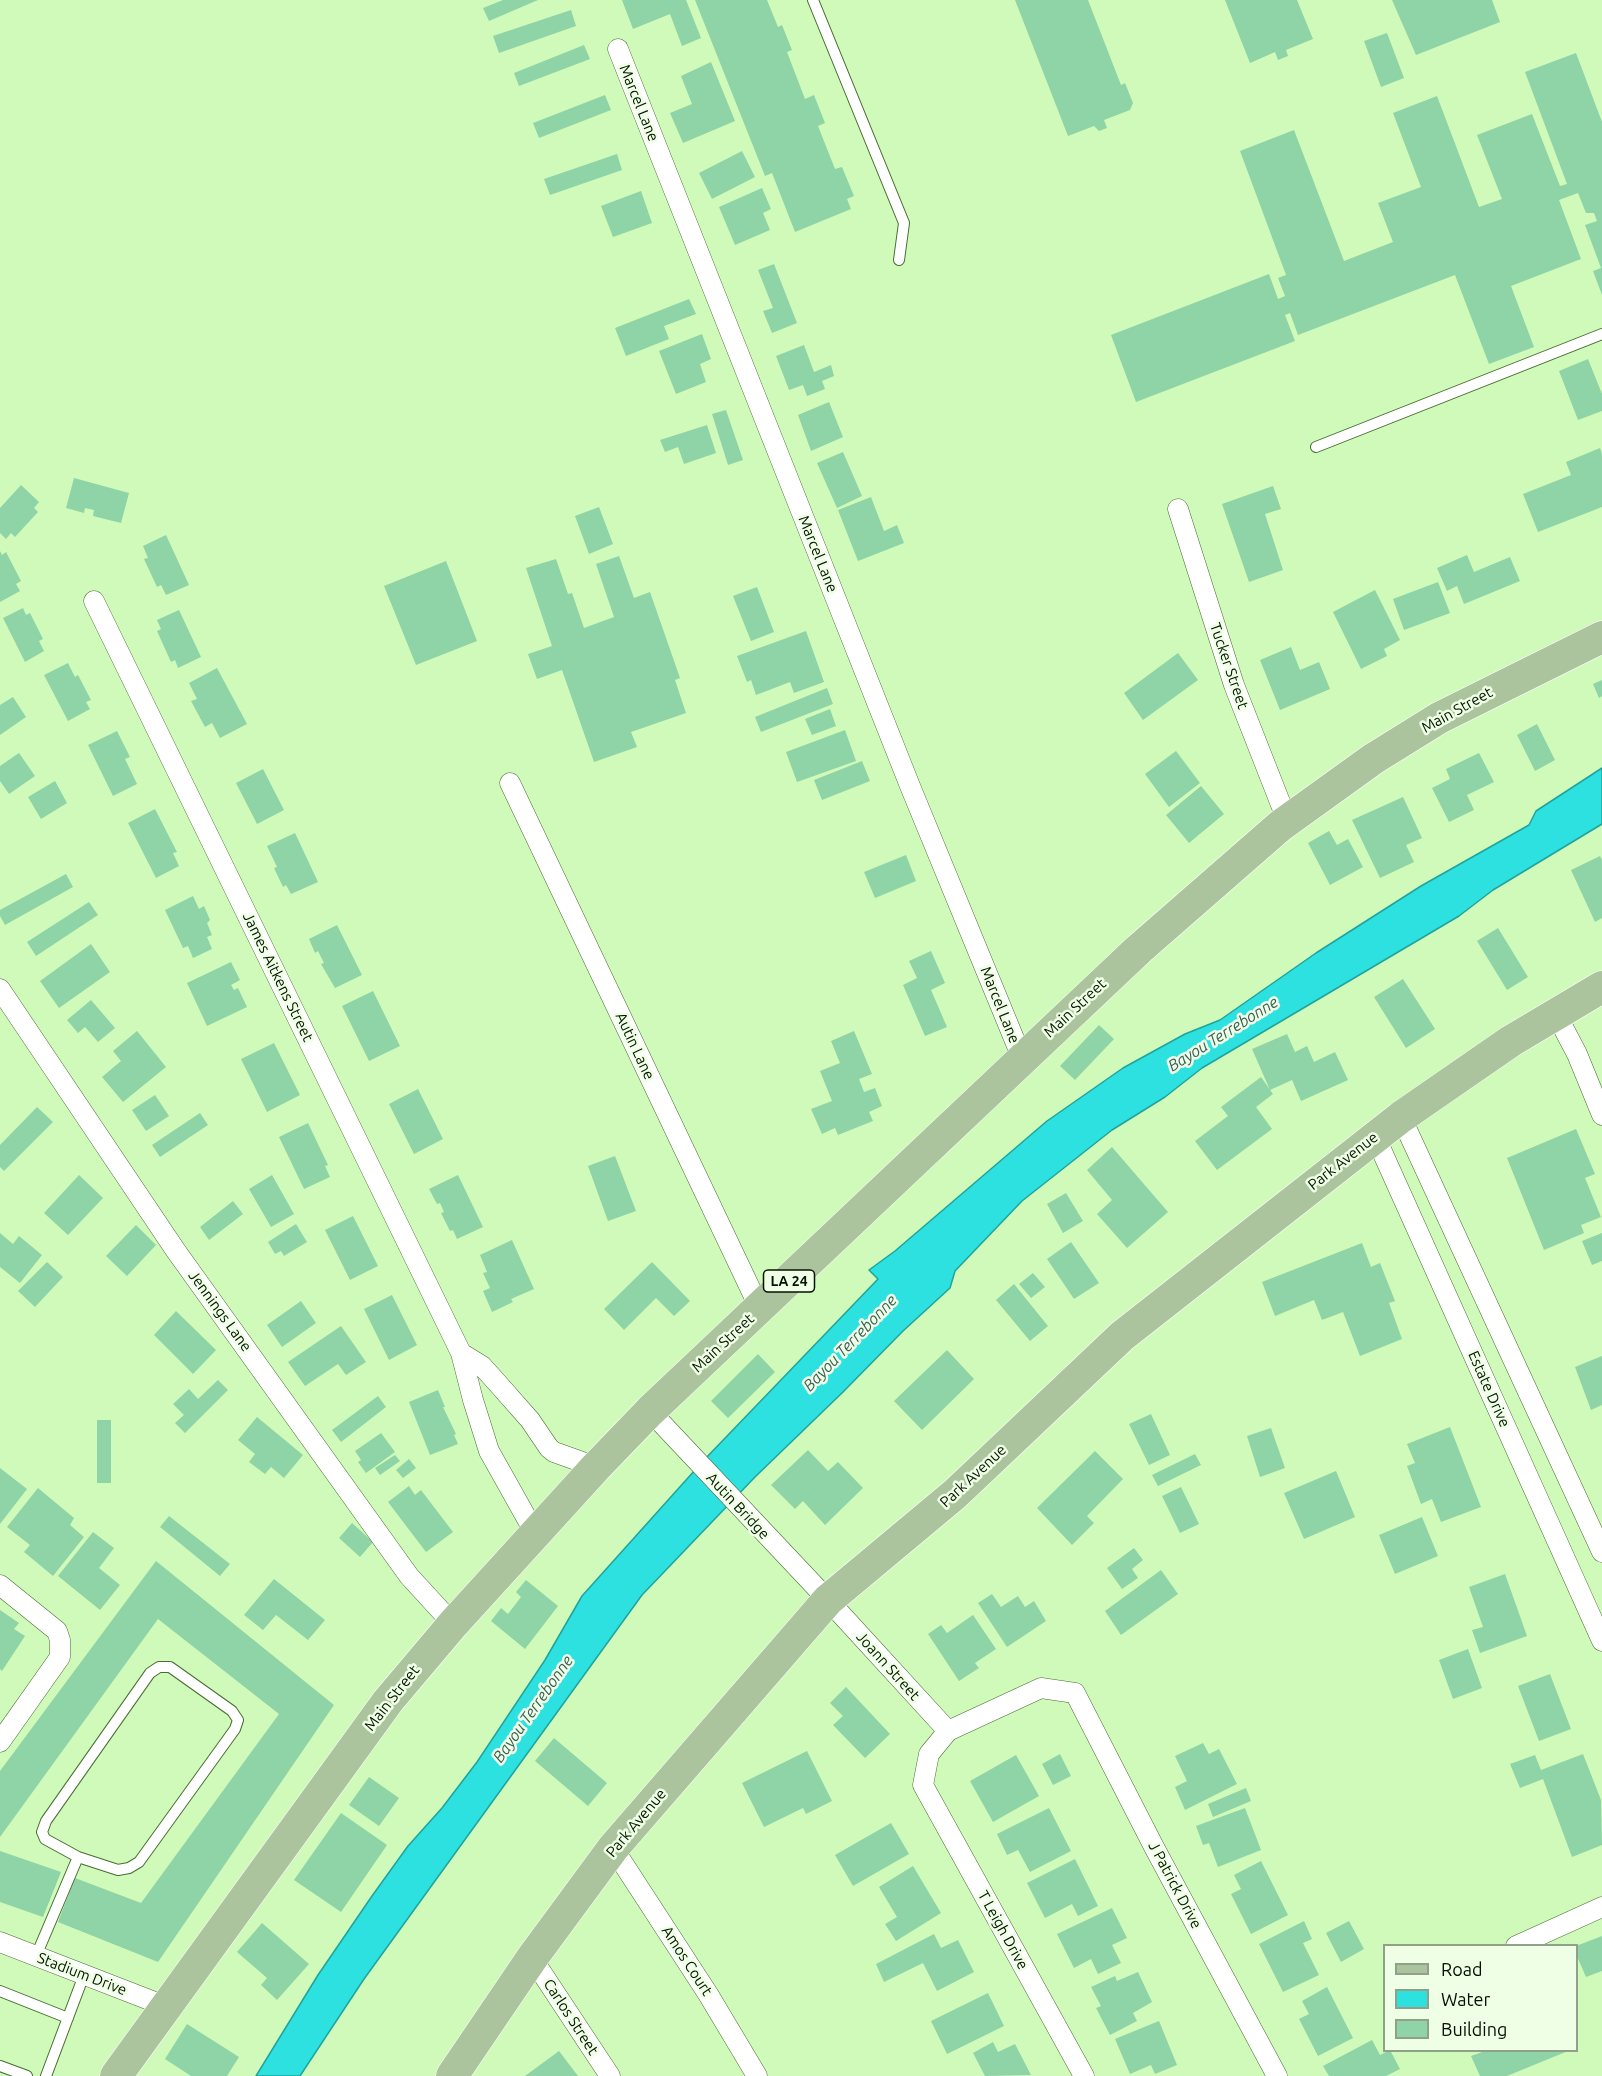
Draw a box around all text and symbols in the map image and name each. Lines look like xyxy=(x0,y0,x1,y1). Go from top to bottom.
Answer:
street label: Marcel Lane xyxy=(615,62,663,144)
street label: Marcel Lane xyxy=(794,513,842,595)
street label: Tucker Street xyxy=(1206,620,1252,712)
street label: Main Street xyxy=(1418,683,1496,737)
street label: James Aitkens Street xyxy=(239,909,317,1045)
street label: Marcel Lane xyxy=(976,964,1024,1046)
street label: Main Street xyxy=(1040,975,1110,1041)
water label: Bayou Terrebonne xyxy=(1164,992,1282,1076)
street label: Autin Lane xyxy=(612,1010,658,1082)
street label: Park Avenue xyxy=(1304,1128,1382,1194)
street label: Jennings Lane xyxy=(185,1267,255,1355)
road number: LA 24 xyxy=(764,1270,814,1292)
water label: Bayou Terrebonne xyxy=(799,1291,901,1395)
street label: Main Street xyxy=(688,1310,758,1376)
street label: Estate Drive xyxy=(1464,1348,1514,1430)
street label: Park Avenue xyxy=(936,1441,1010,1511)
street label: Autin Bridge xyxy=(703,1469,773,1543)
street label: Joann Street xyxy=(852,1628,924,1704)
water label: Bayou Terrebonne xyxy=(489,1652,577,1766)
street label: Main Street xyxy=(361,1662,423,1734)
street label: Park Avenue xyxy=(602,1785,670,1861)
street label: J Patrick Drive xyxy=(1145,1838,1205,1932)
street label: T Leigh Drive xyxy=(974,1887,1032,1973)
street label: Amos Court xyxy=(658,1923,716,1999)
legend xyxy=(1383,1944,1578,2052)
street label: Stadium Drive xyxy=(35,1949,129,1999)
text: Road xyxy=(1441,1959,1483,1979)
street label: Carlos Street xyxy=(540,1976,602,2058)
text: Water xyxy=(1441,1989,1490,2009)
text: Building xyxy=(1441,2019,1507,2039)

